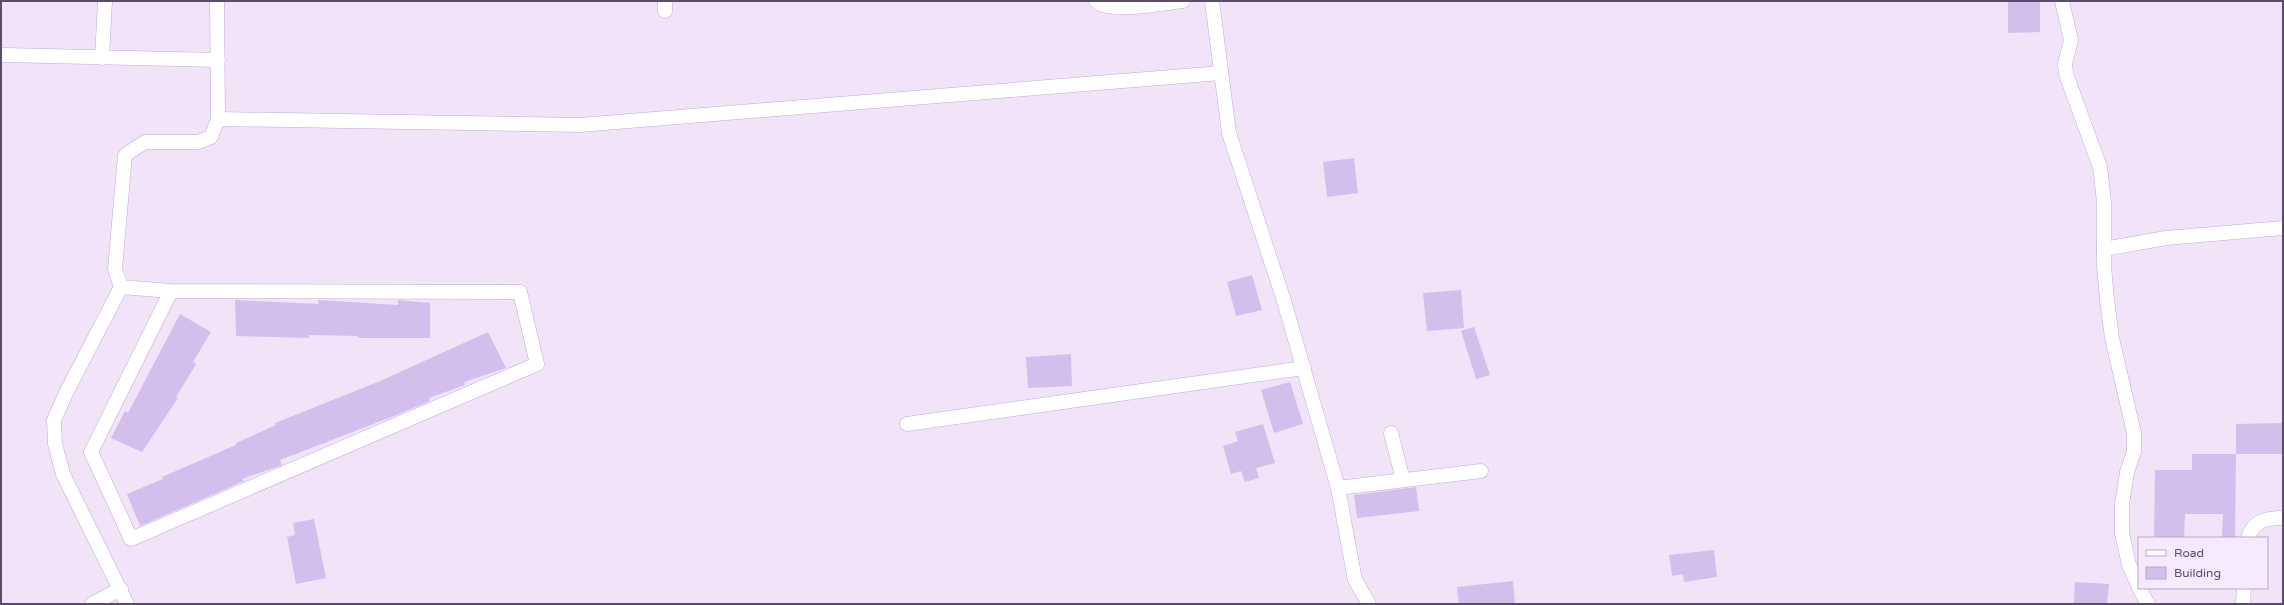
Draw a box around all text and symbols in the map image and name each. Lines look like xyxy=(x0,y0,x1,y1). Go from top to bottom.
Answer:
legend xyxy=(2138,537,2268,589)
text: Road xyxy=(2174,546,2204,560)
text: Building xyxy=(2174,566,2221,580)

